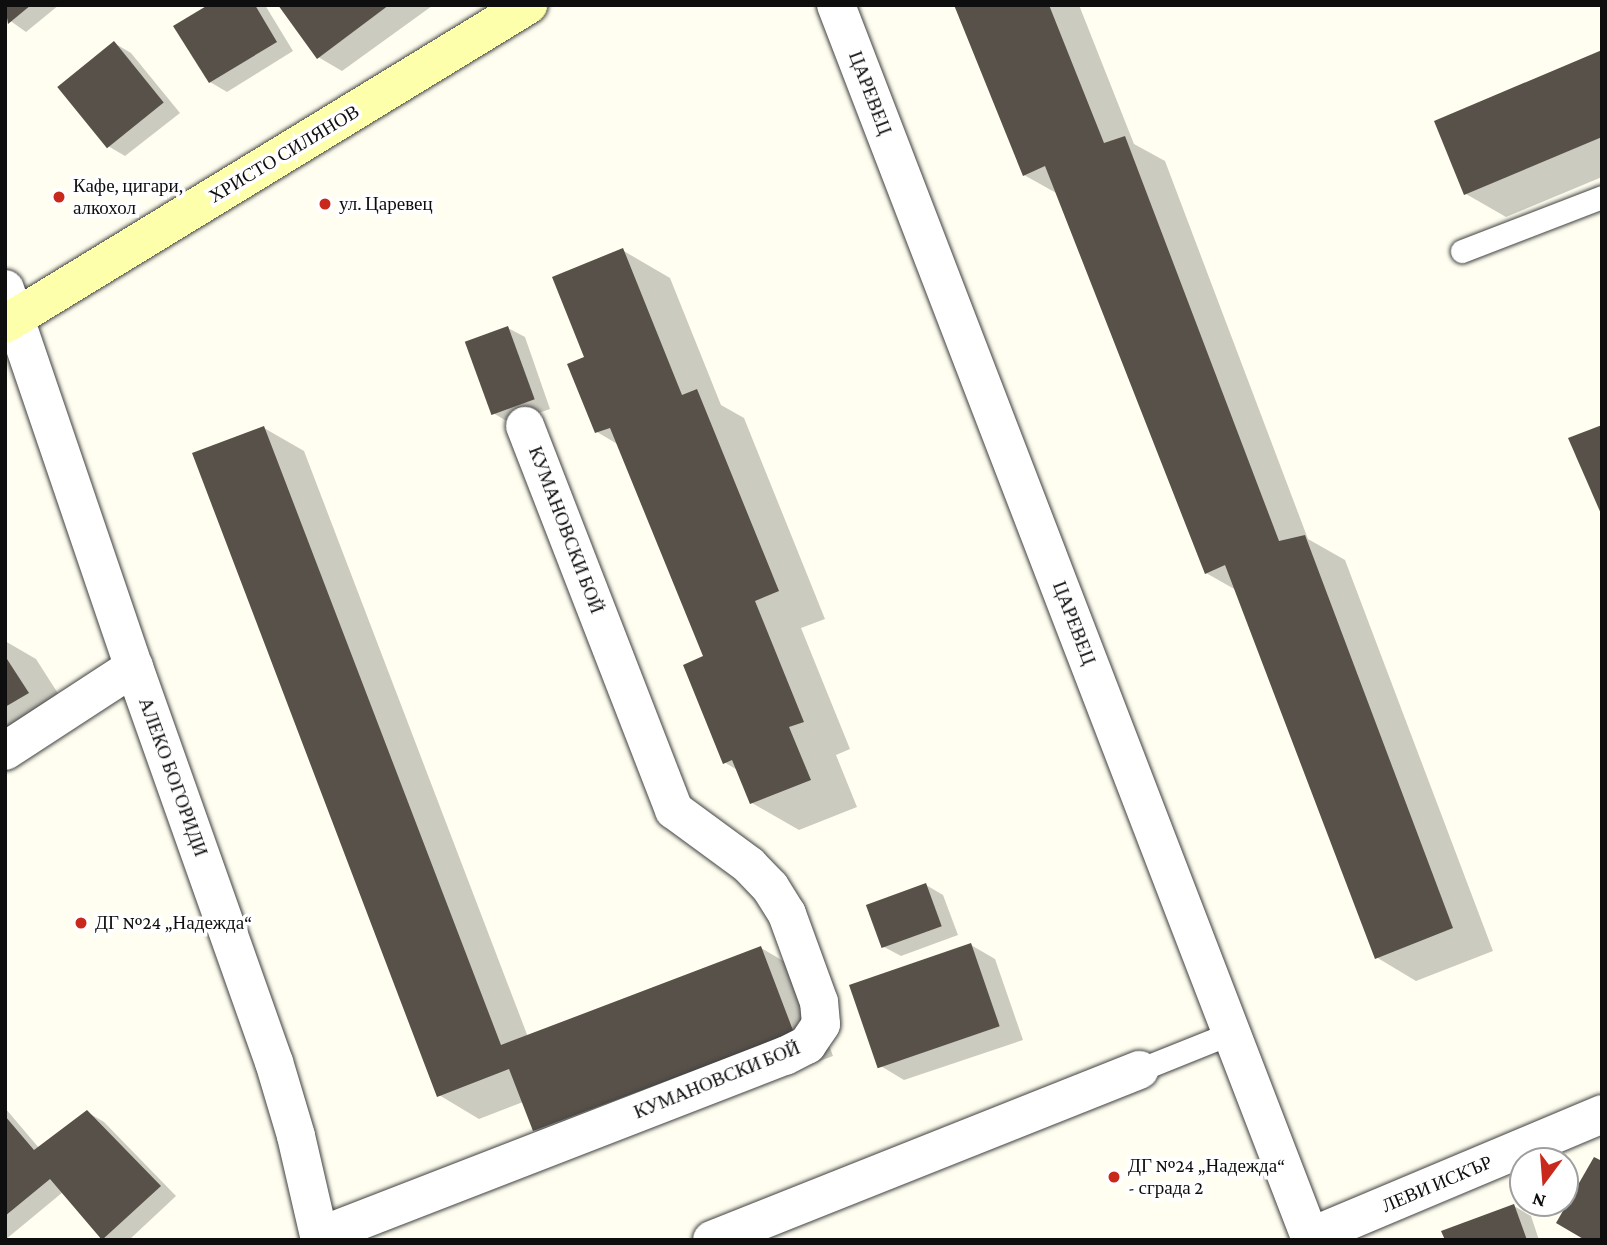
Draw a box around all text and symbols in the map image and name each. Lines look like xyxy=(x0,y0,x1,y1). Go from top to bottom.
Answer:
street label: ЦАРЕВЕЦ xyxy=(844,48,896,138)
street label: ХРИСТО СИЛЯНОВ xyxy=(205,100,363,208)
place label: Кафе, цигари, алкохол xyxy=(73,175,183,219)
marker: Кафе, цигари, алкохол xyxy=(51,189,67,205)
place label: ул. Царевец xyxy=(339,193,433,215)
marker: ул. Царевец xyxy=(317,196,333,212)
street label: КУМАНОВСКИ БОЙ xyxy=(524,443,608,617)
street label: ЦАРЕВЕЦ xyxy=(1048,578,1100,668)
street label: АЛЕКО БОГОРИДИ xyxy=(134,694,212,860)
place label: ДГ №24 „Надежда“ xyxy=(95,912,252,934)
marker: ДГ №24 „Надежда“ xyxy=(73,915,89,931)
street label: КУМАНОВСКИ БОЙ xyxy=(631,1036,803,1124)
north arrow xyxy=(1509,1147,1579,1217)
street label: ЛЕВИ ИСКЪР xyxy=(1378,1151,1496,1217)
place label: ДГ №24 „Надежда“ - сграда 2 xyxy=(1128,1155,1285,1199)
marker: ДГ №24 „Надежда“ - сграда 2 xyxy=(1106,1169,1122,1185)
text: N xyxy=(1530,1189,1548,1213)

